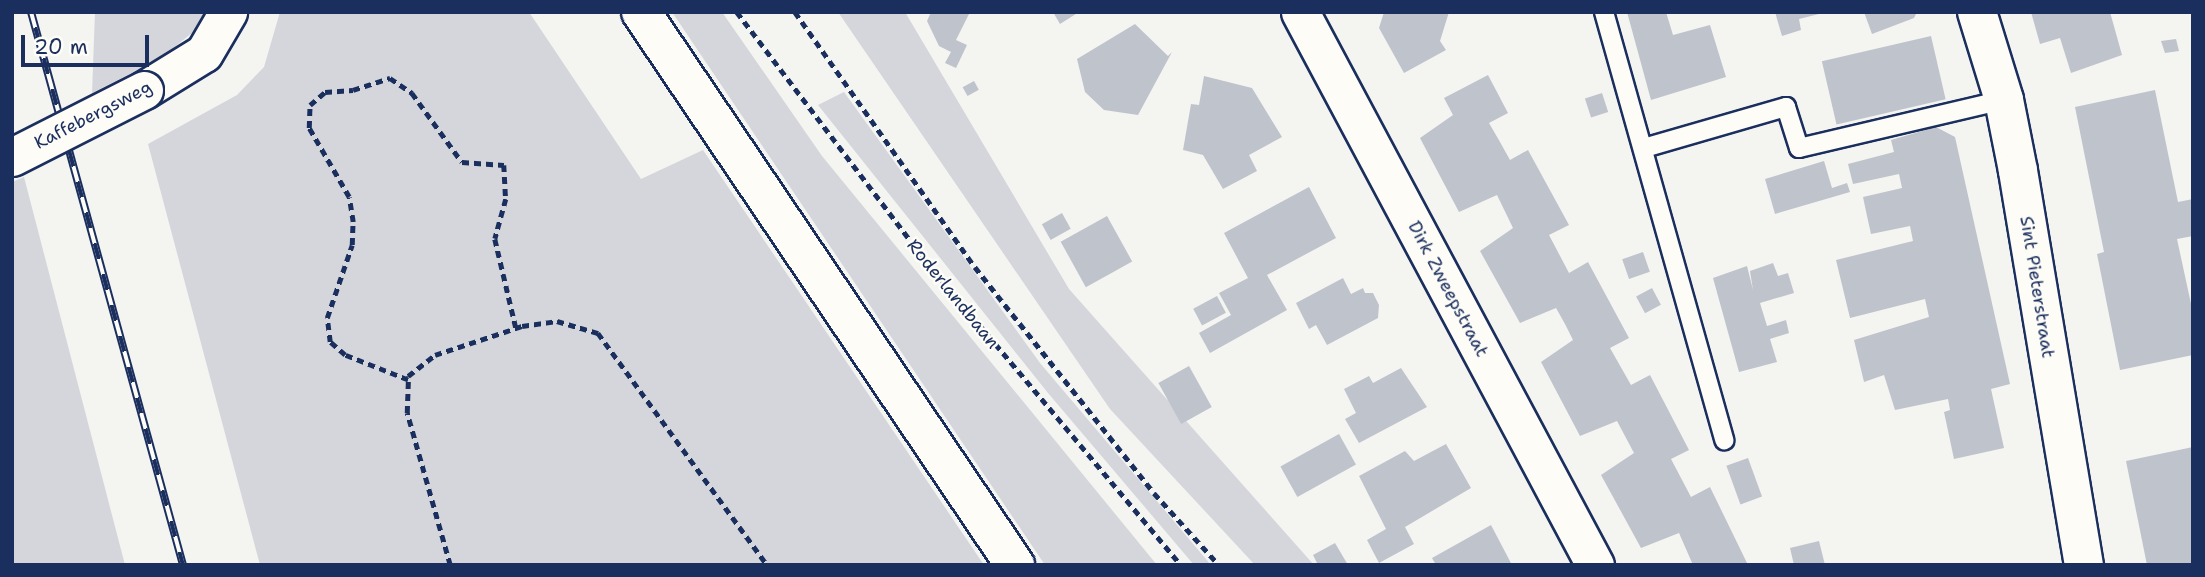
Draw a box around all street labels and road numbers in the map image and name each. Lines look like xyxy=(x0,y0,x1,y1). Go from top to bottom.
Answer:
street label: Kaffebergsweg xyxy=(31,76,155,154)
street label: Sint Pieterstraat xyxy=(2015,215,2059,359)
street label: Dirk Zweepstraat xyxy=(1403,217,1493,361)
street label: Roderlandbaan xyxy=(902,235,1004,353)

